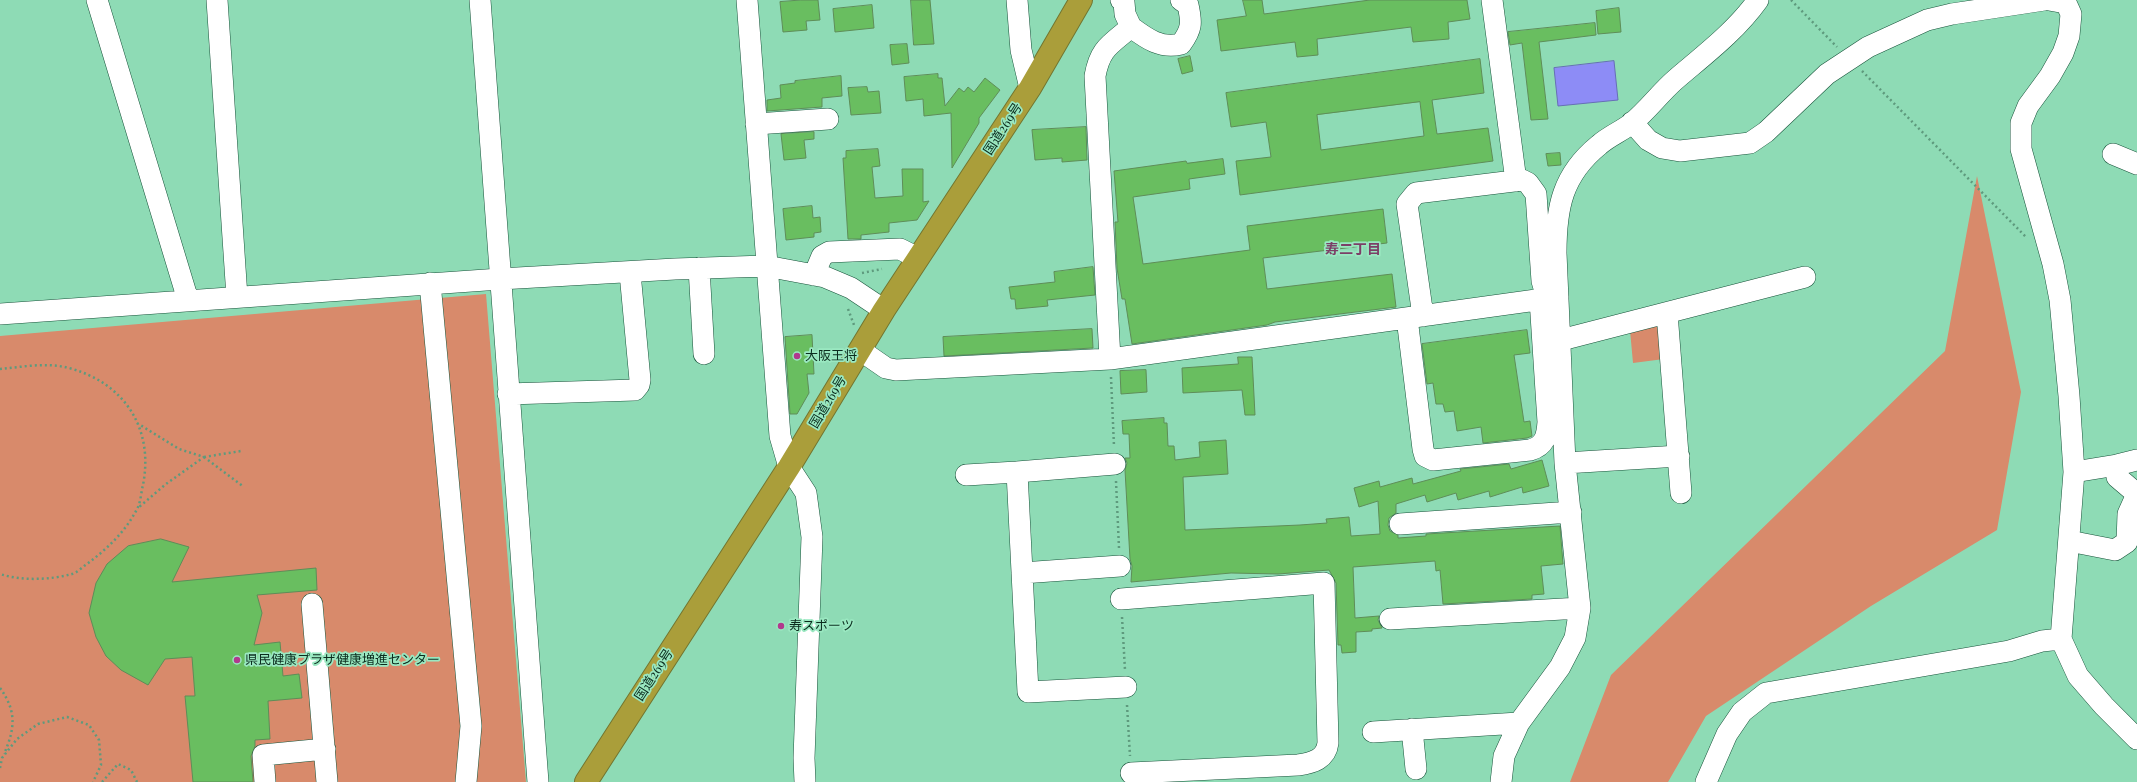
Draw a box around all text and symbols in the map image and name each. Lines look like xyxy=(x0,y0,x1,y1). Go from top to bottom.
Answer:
street label: 国道269号 xyxy=(981,100,1025,158)
district label: 寿二丁目 xyxy=(1325,242,1381,258)
place label: 大阪王将 xyxy=(805,348,857,364)
marker: 大阪王将 xyxy=(792,351,802,361)
street label: 国道269号 xyxy=(806,373,850,431)
place label: 寿スポーツ xyxy=(789,618,854,634)
marker: 寿スポーツ xyxy=(776,621,786,631)
street label: 国道269号 xyxy=(632,646,676,704)
place label: 県民健康プラザ健康増進センター xyxy=(245,652,440,668)
marker: 県民健康プラザ健康増進センター xyxy=(232,655,242,665)

